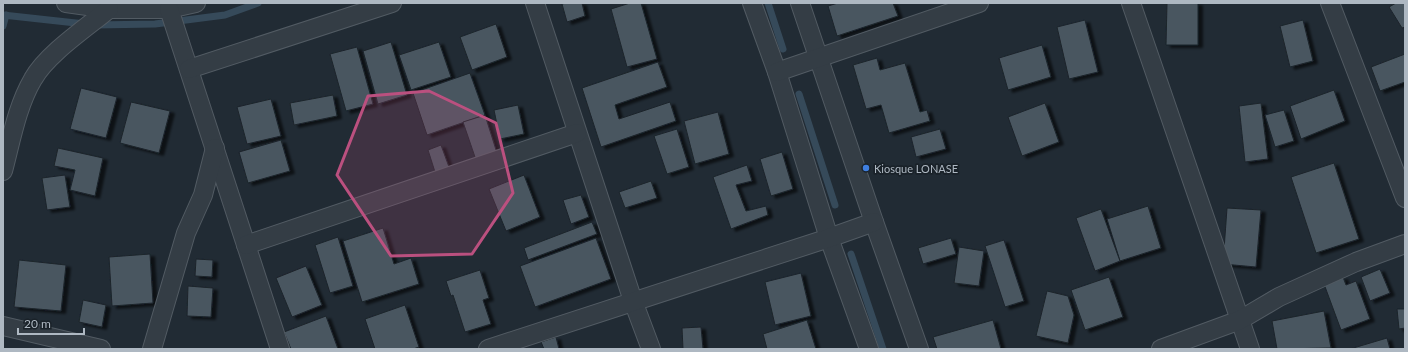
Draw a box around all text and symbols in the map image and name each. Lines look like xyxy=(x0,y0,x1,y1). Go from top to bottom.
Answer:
place label: Kiosque LONASE xyxy=(874,162,958,175)
marker: Kiosque LONASE xyxy=(861,163,871,173)
scale bar xyxy=(18,310,84,336)
text: 20 m xyxy=(24,316,51,331)

